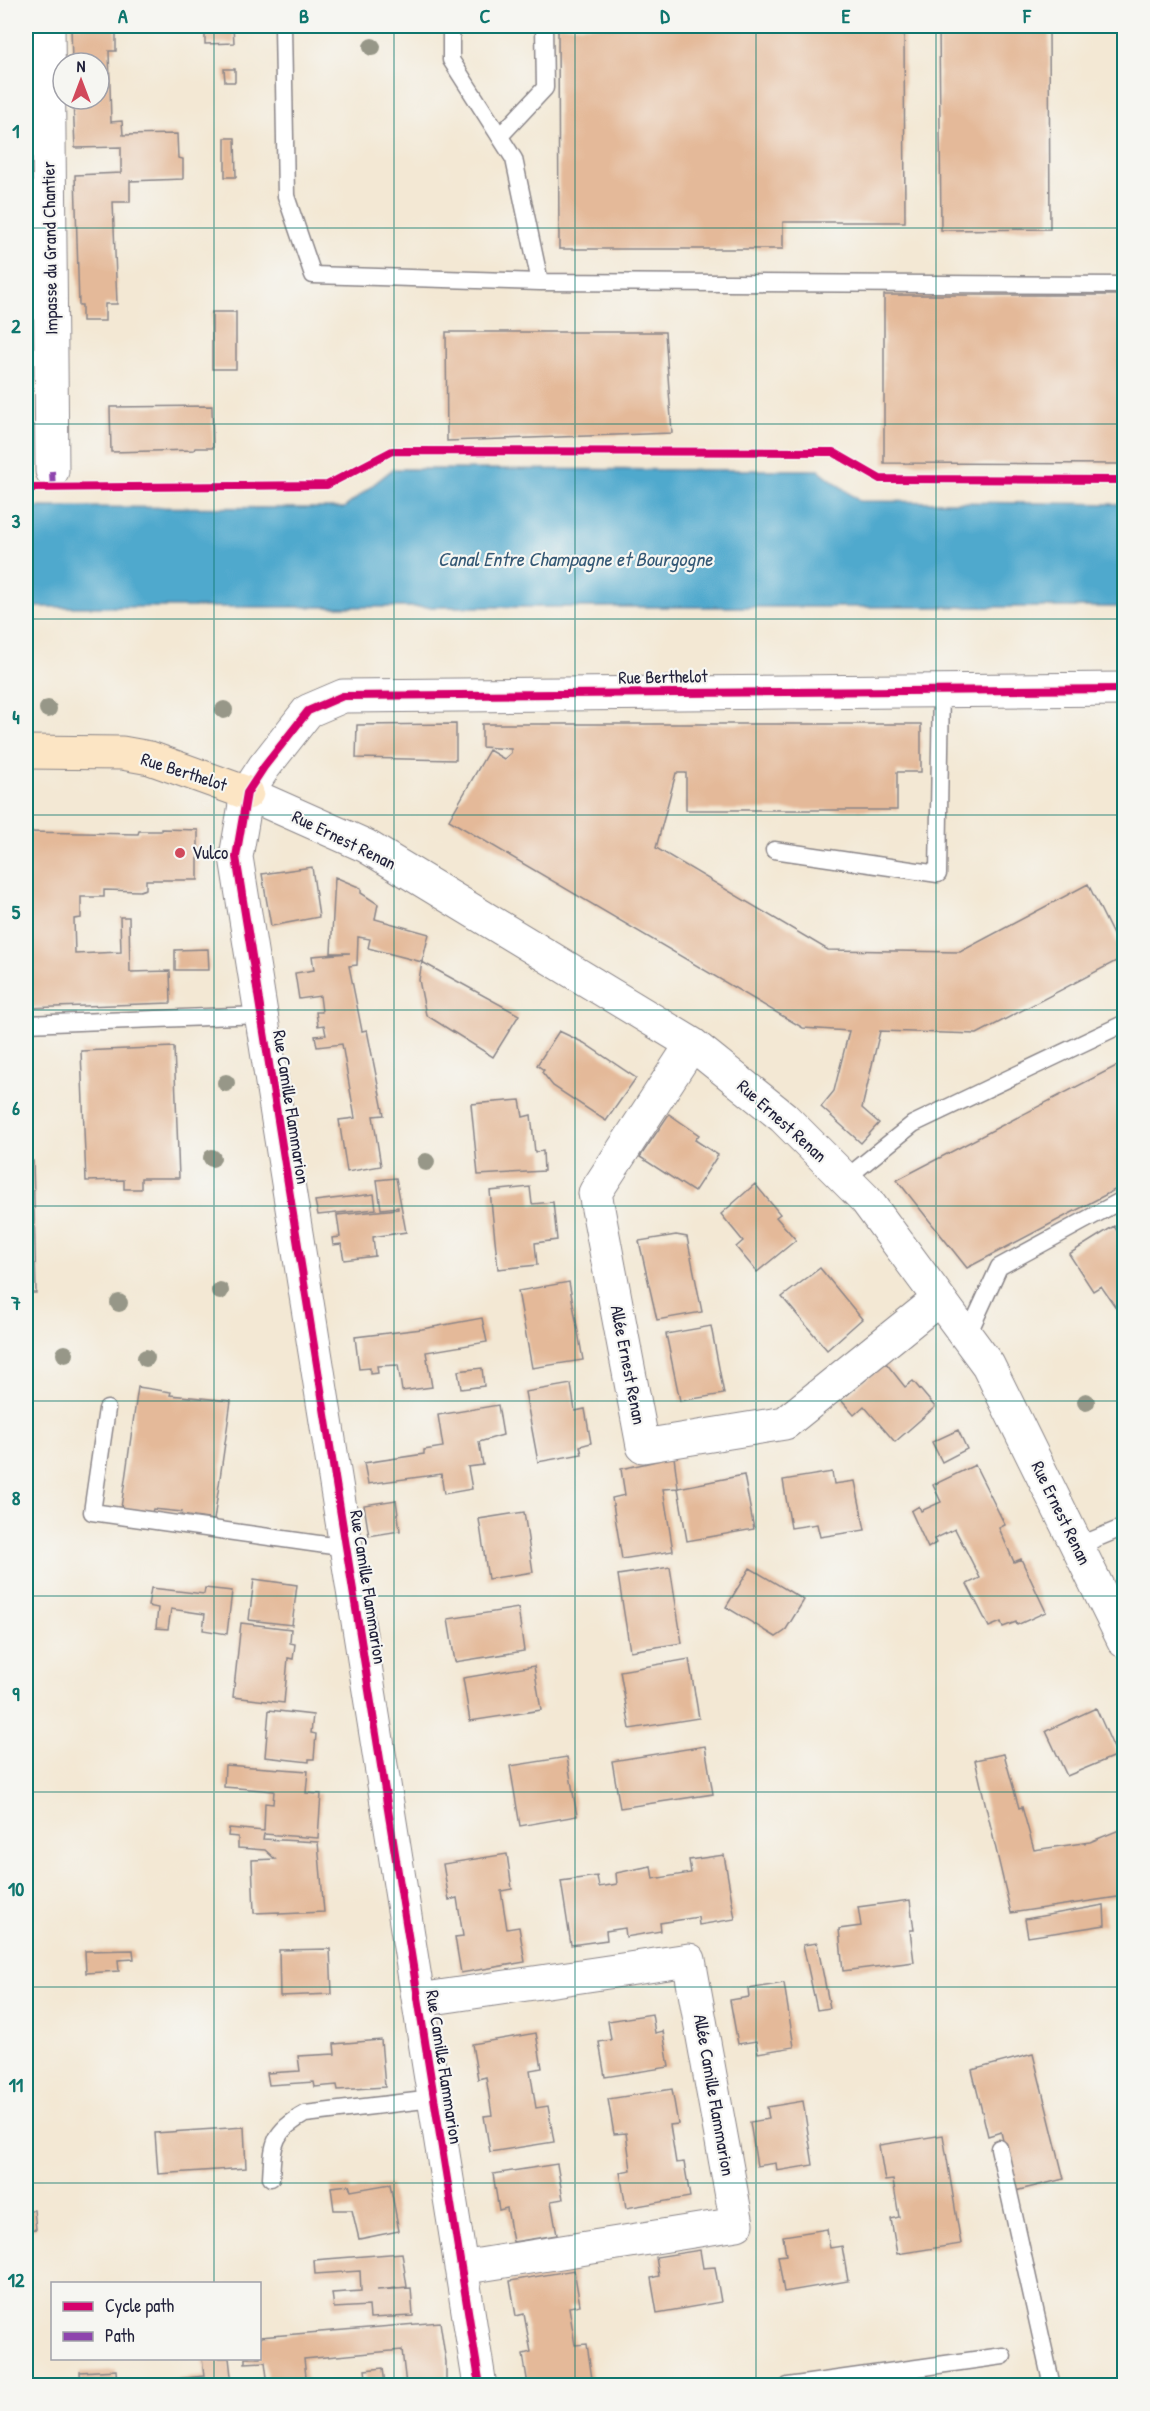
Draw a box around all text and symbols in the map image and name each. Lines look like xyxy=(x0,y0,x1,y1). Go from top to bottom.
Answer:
text: A xyxy=(118,2,128,29)
text: B xyxy=(299,2,309,29)
text: C xyxy=(480,2,491,29)
text: D xyxy=(660,2,670,29)
text: E xyxy=(842,2,851,29)
text: F xyxy=(1022,2,1032,29)
north arrow xyxy=(51,51,111,111)
text: N xyxy=(77,55,86,77)
text: 1 xyxy=(12,117,20,144)
street label: Impasse du Grand Chantier xyxy=(35,161,64,335)
text: 2 xyxy=(11,312,21,339)
text: 3 xyxy=(12,507,21,534)
water label: Canal Entre Champagne et Bourgogne xyxy=(438,545,713,573)
street label: Rue Berthelot xyxy=(618,663,709,690)
text: 4 xyxy=(12,703,20,730)
street label: Rue Berthelot xyxy=(138,746,231,797)
street label: Rue Ernest Renan xyxy=(288,804,400,876)
place label: Vulco xyxy=(192,840,228,865)
marker: Vulco xyxy=(173,846,187,860)
text: 5 xyxy=(12,898,21,925)
street label: Rue Camille Flammarion xyxy=(267,1028,316,1186)
street label: Rue Ernest Renan xyxy=(732,1074,833,1168)
text: 6 xyxy=(12,1094,20,1121)
text: 7 xyxy=(10,1289,21,1316)
street label: Allée Ernest Renan xyxy=(605,1303,652,1427)
street label: Rue Ernest Renan xyxy=(1025,1457,1097,1569)
text: 8 xyxy=(12,1484,21,1511)
street label: Rue Camille Flammarion xyxy=(344,1508,393,1666)
text: 9 xyxy=(12,1680,20,1707)
text: 10 xyxy=(8,1875,24,1902)
street label: Rue Camille Flammarion xyxy=(420,1988,469,2146)
street label: Allée Camille Flammarion xyxy=(688,2012,741,2178)
text: 11 xyxy=(9,2071,23,2098)
text: 12 xyxy=(8,2266,25,2293)
legend xyxy=(51,2282,261,2360)
text: Cycle path xyxy=(105,2293,175,2318)
text: Path xyxy=(105,2323,135,2348)

